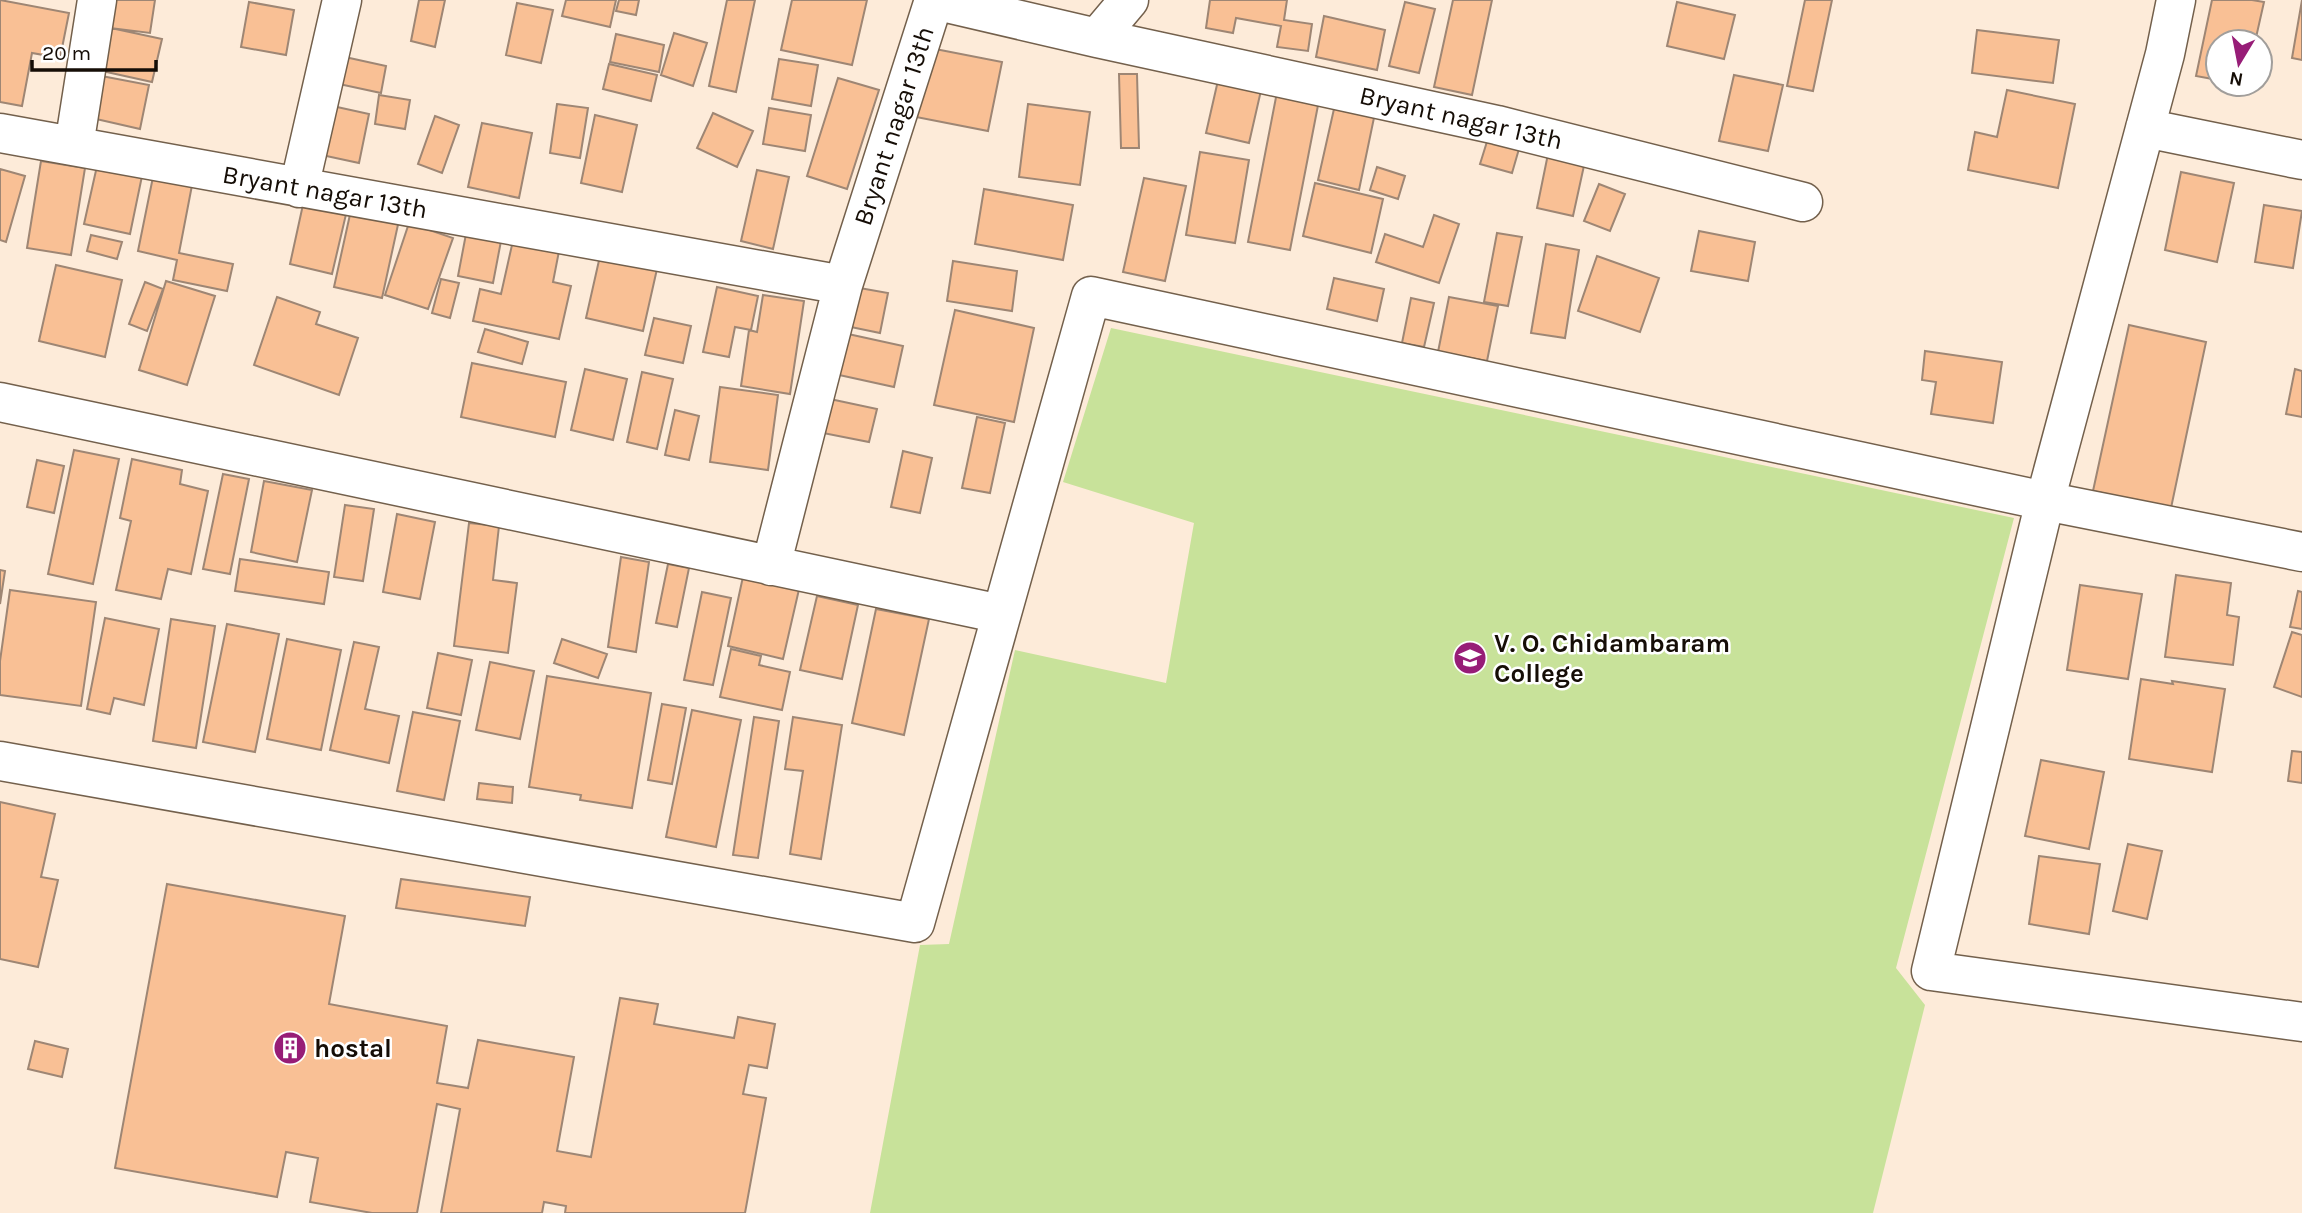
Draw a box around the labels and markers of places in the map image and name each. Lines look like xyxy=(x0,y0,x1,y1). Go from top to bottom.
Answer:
place label: V. O. Chidambaram College xyxy=(1494,628,1730,689)
school or university icon: V. O. Chidambaram College xyxy=(1451,639,1489,677)
building icon: hostal xyxy=(271,1029,309,1067)
place label: hostal xyxy=(314,1033,392,1064)

